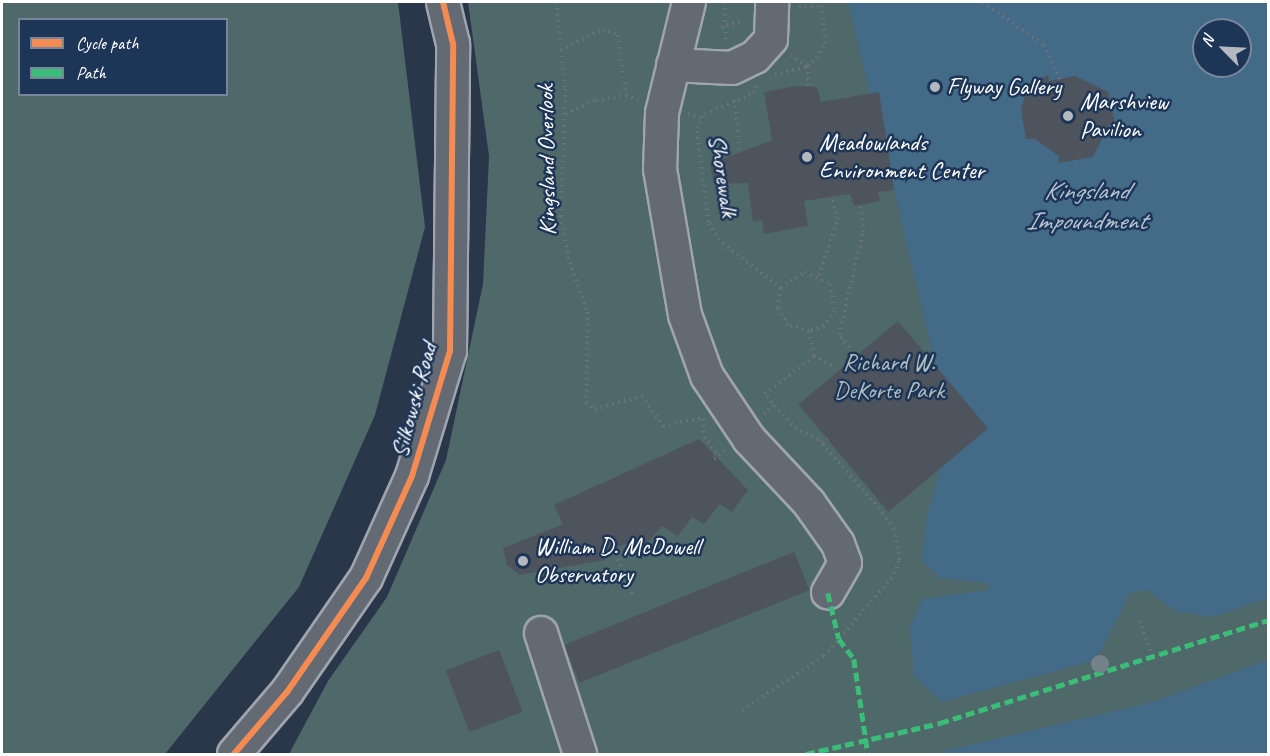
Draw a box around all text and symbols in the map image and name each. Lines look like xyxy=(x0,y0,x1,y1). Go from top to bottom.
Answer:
legend xyxy=(18,18,228,96)
north arrow xyxy=(1192,18,1252,78)
text: Cycle path xyxy=(76,32,138,54)
text: N xyxy=(1196,33,1219,50)
text: Path xyxy=(76,62,106,84)
place label: Flyway Gallery xyxy=(947,73,1062,101)
marker: Flyway Gallery xyxy=(928,80,942,94)
street label: Kingsland Overlook xyxy=(531,84,563,236)
place label: Marshview Pavilion xyxy=(1080,88,1168,144)
marker: Marshview Pavilion xyxy=(1061,109,1075,123)
place label: Meadowlands Environment Center xyxy=(819,129,984,185)
street label: Shorewalk xyxy=(702,133,744,219)
marker: Meadowlands Environment Center xyxy=(800,150,814,164)
water label: Kingsland Impoundment xyxy=(1026,175,1146,236)
street label: Silkowski Road xyxy=(385,339,443,461)
park label: Richard W. DeKorte Park xyxy=(834,349,944,405)
place label: William D. McDowell Observatory xyxy=(535,533,700,589)
marker: William D. McDowell Observatory xyxy=(516,554,530,568)

